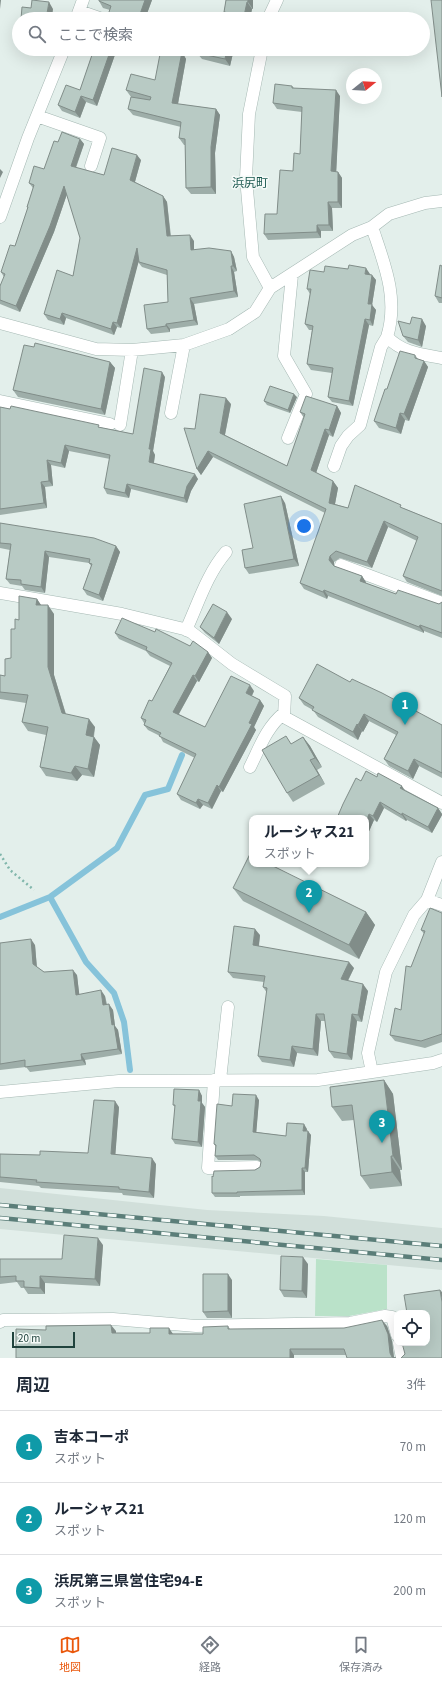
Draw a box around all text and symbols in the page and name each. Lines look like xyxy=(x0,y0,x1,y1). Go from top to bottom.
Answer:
search box xyxy=(12,12,430,56)
icon: search xyxy=(26,23,48,45)
text: ここで検索 xyxy=(58,25,133,46)
north arrow xyxy=(346,68,382,104)
district label: 浜尻町 xyxy=(232,175,268,192)
your location xyxy=(294,516,314,536)
pin: 1 xyxy=(392,692,418,725)
popup xyxy=(249,815,369,867)
text: ルーシャス21 xyxy=(264,822,354,843)
text: スポット xyxy=(264,845,316,863)
pin: 2 xyxy=(296,880,322,913)
pin: 3 xyxy=(369,1110,395,1143)
map controls xyxy=(394,1310,430,1346)
button: locate xyxy=(394,1310,430,1346)
scale bar xyxy=(12,1330,75,1349)
text: 20 m xyxy=(18,1331,40,1346)
text: 周辺 xyxy=(16,1374,50,1398)
text: 3件 xyxy=(407,1376,426,1394)
text: 吉本コーポ xyxy=(54,1427,129,1448)
text: 1 xyxy=(26,1438,32,1456)
text: 70 m xyxy=(400,1438,426,1456)
text: スポット xyxy=(54,1450,106,1468)
text: ルーシャス21 xyxy=(54,1499,145,1520)
text: 2 xyxy=(26,1510,32,1528)
text: 120 m xyxy=(393,1510,426,1528)
text: スポット xyxy=(54,1522,106,1540)
text: 浜尻第三県営住宅94-E xyxy=(54,1571,203,1592)
text: 3 xyxy=(26,1582,32,1600)
text: 200 m xyxy=(393,1582,426,1600)
text: スポット xyxy=(54,1594,106,1612)
tab: 地図 xyxy=(59,1634,81,1675)
tab: 経路 xyxy=(199,1634,221,1675)
tab: 保存済み xyxy=(339,1634,383,1675)

